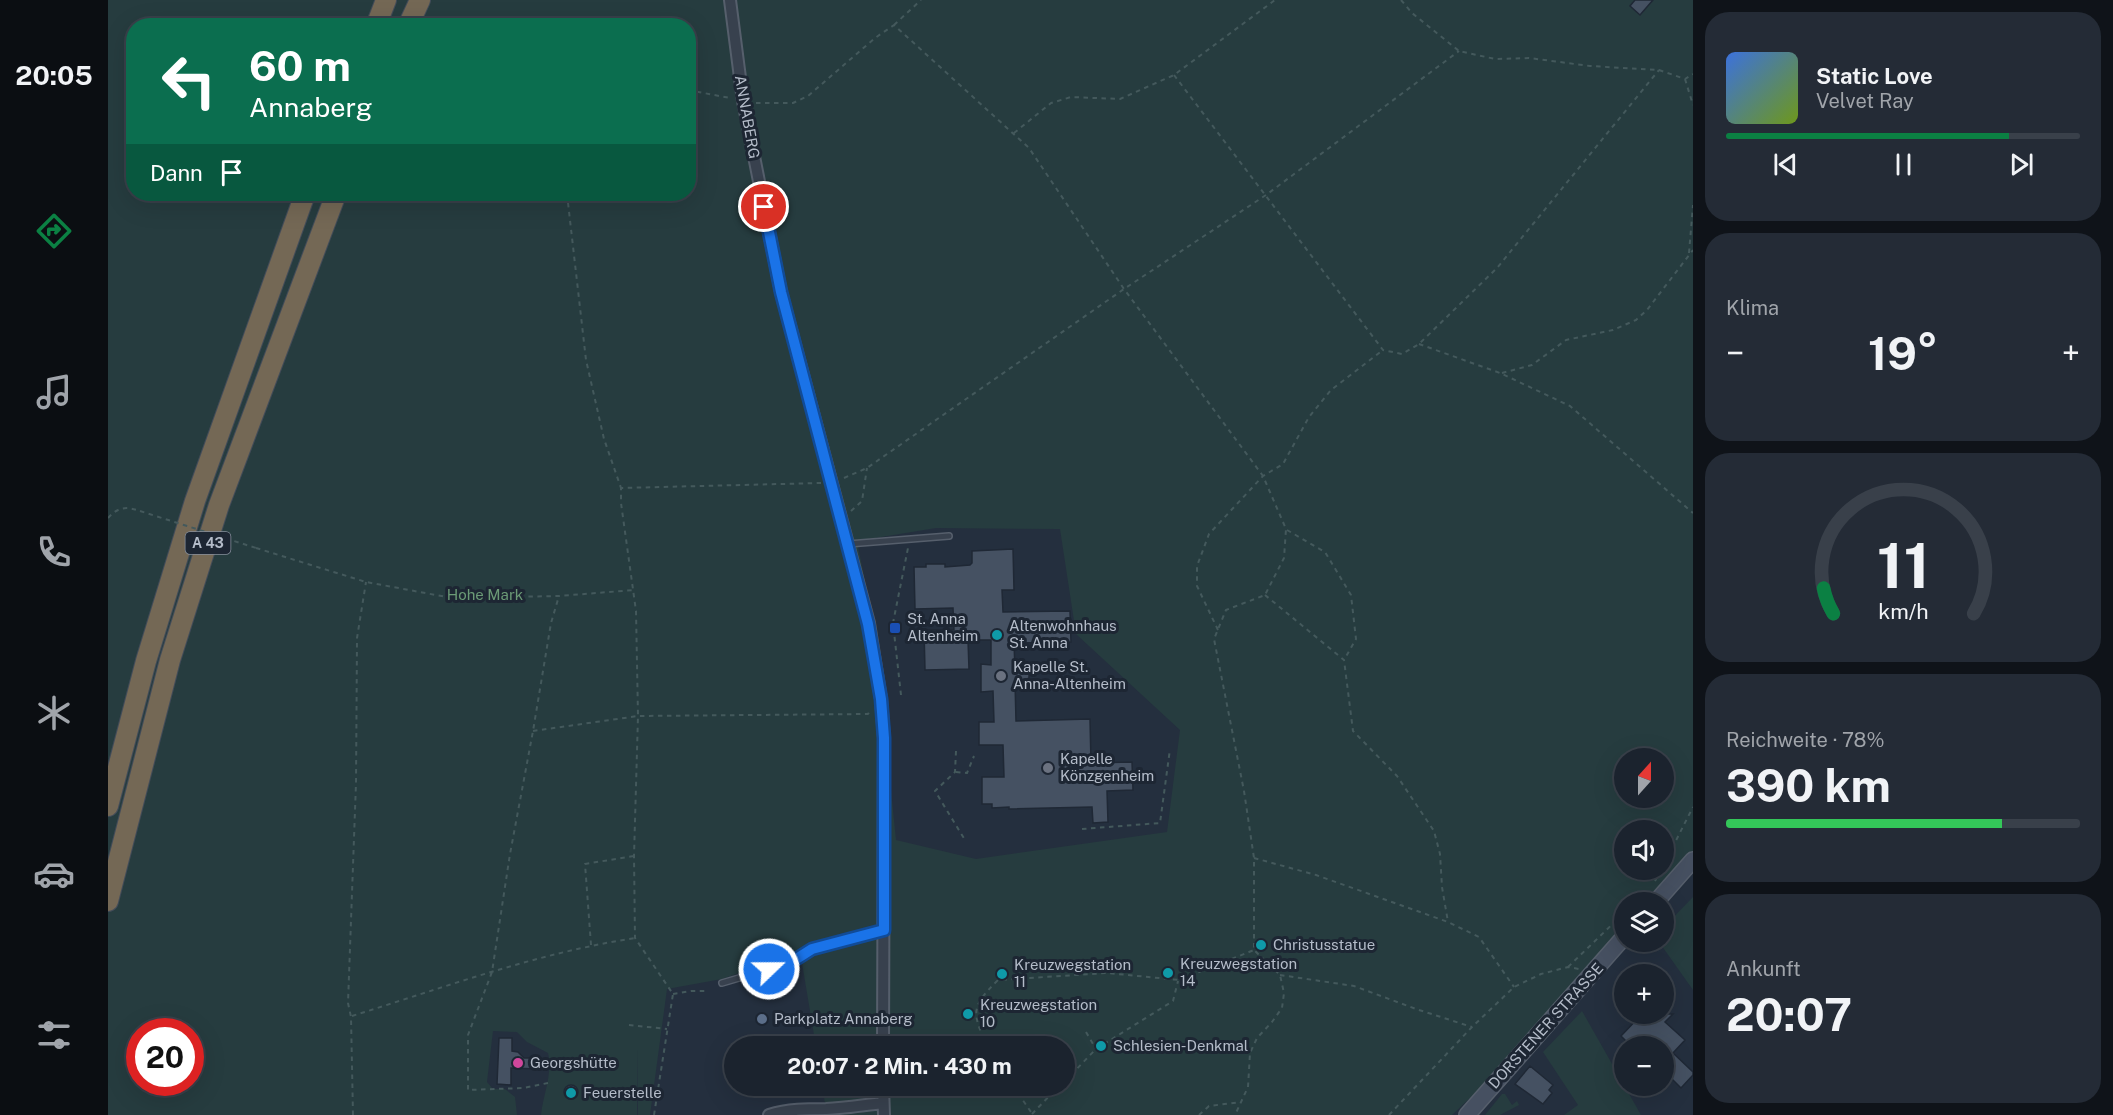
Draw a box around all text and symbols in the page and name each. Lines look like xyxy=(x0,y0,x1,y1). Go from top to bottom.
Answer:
text: 60 m xyxy=(249,41,351,90)
icon: left xyxy=(150,42,228,120)
text: 20:05 xyxy=(15,59,93,91)
text: Static Love xyxy=(1816,63,1933,89)
street label: ANNABERG xyxy=(732,74,763,160)
text: Velvet Ray xyxy=(1816,89,1914,113)
text: Annaberg xyxy=(249,91,373,123)
icon: previous xyxy=(1769,148,1802,181)
icon: pause xyxy=(1887,148,1920,181)
icon: next xyxy=(2005,148,2038,181)
icon: arrive xyxy=(215,156,248,189)
text: Dann xyxy=(150,160,203,186)
pin xyxy=(738,181,789,232)
icon: arrive xyxy=(747,190,780,223)
icon: directions xyxy=(33,210,75,252)
text: Klima xyxy=(1726,296,1779,320)
text: 19° xyxy=(1868,327,1938,380)
text: − xyxy=(1726,334,1744,372)
text: + xyxy=(2062,334,2080,372)
icon: music xyxy=(33,371,75,413)
text: 11 xyxy=(1876,530,1930,603)
icon: phone xyxy=(33,531,75,573)
road number: A 43 xyxy=(186,532,230,554)
park label: Hohe Mark xyxy=(447,586,523,603)
text: km/h xyxy=(1878,600,1928,625)
place label: St. Anna Altenheim xyxy=(907,610,978,644)
place label: Altenwohnhaus St. Anna xyxy=(1009,617,1117,651)
marker: St. Anna Altenheim xyxy=(888,621,902,635)
marker: Altenwohnhaus St. Anna xyxy=(990,628,1004,642)
place label: Kapelle St. Anna-Altenheim xyxy=(1013,658,1126,692)
marker: Kapelle St. Anna-Altenheim xyxy=(994,669,1008,683)
icon: climate xyxy=(33,692,75,734)
text: Reichweite · 78% xyxy=(1726,728,1885,752)
north arrow xyxy=(1614,748,1674,808)
map controls xyxy=(1614,748,1674,1096)
place label: Kapelle Könzgenheim xyxy=(1060,750,1154,784)
text: 390 km xyxy=(1726,759,1891,812)
marker: Kapelle Könzgenheim xyxy=(1041,761,1055,775)
button: sound xyxy=(1614,820,1674,880)
icon: car xyxy=(33,853,75,895)
button: layers xyxy=(1614,892,1674,952)
place label: Christusstatue xyxy=(1273,936,1375,953)
position arrow xyxy=(737,937,801,1001)
marker: Christusstatue xyxy=(1254,938,1268,952)
place label: Kreuzwegstation 14 xyxy=(1180,955,1297,989)
place label: Kreuzwegstation 11 xyxy=(1014,956,1131,990)
text: Ankunft xyxy=(1726,957,1801,981)
street label: DORSTENER STRASSE xyxy=(1485,960,1606,1092)
button: + xyxy=(1614,964,1674,1024)
marker: Kreuzwegstation 14 xyxy=(1161,966,1175,980)
marker: Kreuzwegstation 11 xyxy=(995,967,1009,981)
text: 20:07 xyxy=(1726,988,1852,1041)
place label: Kreuzwegstation 10 xyxy=(980,996,1097,1030)
marker: Kreuzwegstation 10 xyxy=(961,1007,975,1021)
place label: Parkplatz Annaberg xyxy=(774,1010,913,1027)
marker: Parkplatz Annaberg xyxy=(755,1012,769,1026)
icon: filters xyxy=(33,1014,75,1056)
speed limit sign: 20 xyxy=(126,1018,204,1096)
button: − xyxy=(1614,1036,1674,1096)
place label: Schlesien-Denkmal xyxy=(1113,1037,1248,1054)
marker: Schlesien-Denkmal xyxy=(1094,1039,1108,1053)
text: 20:07 · 2 Min. · 430 m xyxy=(787,1053,1012,1079)
place label: Georgshütte xyxy=(530,1054,617,1071)
marker: Georgshütte xyxy=(511,1056,525,1070)
place label: Feuerstelle xyxy=(583,1084,662,1101)
marker: Feuerstelle xyxy=(564,1086,578,1100)

